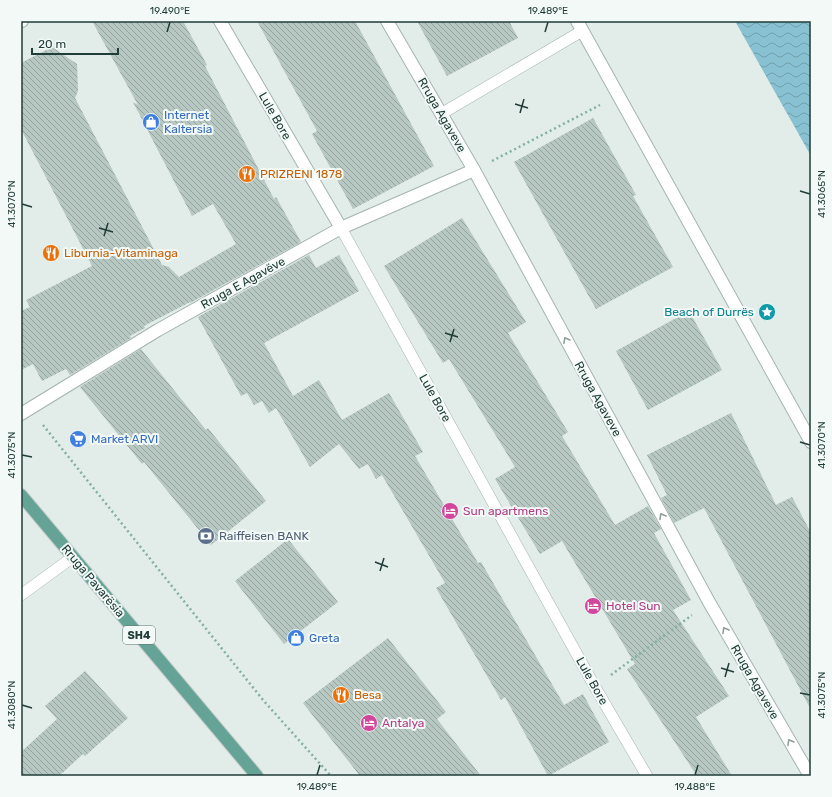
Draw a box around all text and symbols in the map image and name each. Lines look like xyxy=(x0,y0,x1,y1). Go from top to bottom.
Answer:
text: 19.490°E xyxy=(150,5,190,17)
text: 19.489°E xyxy=(528,5,568,17)
scale bar xyxy=(32,30,118,56)
text: 20 m xyxy=(38,37,66,51)
street label: Rruga Agaveve xyxy=(415,75,469,155)
street label: Lule Bore xyxy=(256,90,294,142)
place label: Internet Kaltersia xyxy=(164,108,212,136)
shop icon: Internet Kaltersia xyxy=(141,112,161,132)
restaurant icon: PRIZRENI 1878 xyxy=(237,164,257,184)
place label: PRIZRENI 1878 xyxy=(260,167,342,181)
text: 41.3065°N xyxy=(816,170,828,218)
text: 41.3070°N xyxy=(6,180,18,228)
restaurant icon: Liburnia-Vitaminaga xyxy=(41,243,61,263)
place label: Liburnia-Vitaminaga xyxy=(64,246,178,260)
street label: Rruga E Agavëve xyxy=(199,254,288,312)
place icon: Beach of Durrës xyxy=(757,302,777,322)
place label: Beach of Durrës xyxy=(664,305,754,319)
one-way arrow xyxy=(564,337,571,345)
street label: Rruga Agaveve xyxy=(572,359,625,439)
street label: Lule Bore xyxy=(416,372,454,425)
text: 41.3070°N xyxy=(816,421,828,469)
supermarket icon: Market ARVI xyxy=(68,429,88,449)
text: 41.3075°N xyxy=(6,431,18,479)
place label: Market ARVI xyxy=(91,432,158,446)
hotel icon: Sun apartmens xyxy=(440,501,460,521)
place label: Sun apartmens xyxy=(463,504,548,518)
one-way arrow xyxy=(659,513,667,520)
bank icon: Raiffeisen BANK xyxy=(196,526,216,546)
place label: Raiffeisen BANK xyxy=(219,529,310,543)
street label: Rruga Pavarësia xyxy=(59,542,127,620)
hotel icon: Hotel Sun xyxy=(583,596,603,616)
place label: Hotel Sun xyxy=(606,599,661,613)
road number: SH4 xyxy=(123,626,155,644)
one-way arrow xyxy=(722,627,729,634)
shop icon: Greta xyxy=(286,628,306,648)
place label: Greta xyxy=(309,631,340,645)
street label: Rruga Agaveve xyxy=(728,642,782,722)
street label: Lule Bore xyxy=(573,655,611,708)
text: 41.3075°N xyxy=(816,671,828,719)
text: 41.3080°N xyxy=(6,681,18,729)
restaurant icon: Besa xyxy=(331,685,351,705)
place label: Besa xyxy=(354,688,381,702)
hotel icon: Antalya xyxy=(359,713,379,733)
place label: Antalya xyxy=(382,716,424,730)
one-way arrow xyxy=(788,739,795,746)
text: 19.489°E xyxy=(297,781,337,793)
text: 19.488°E xyxy=(675,781,715,793)

